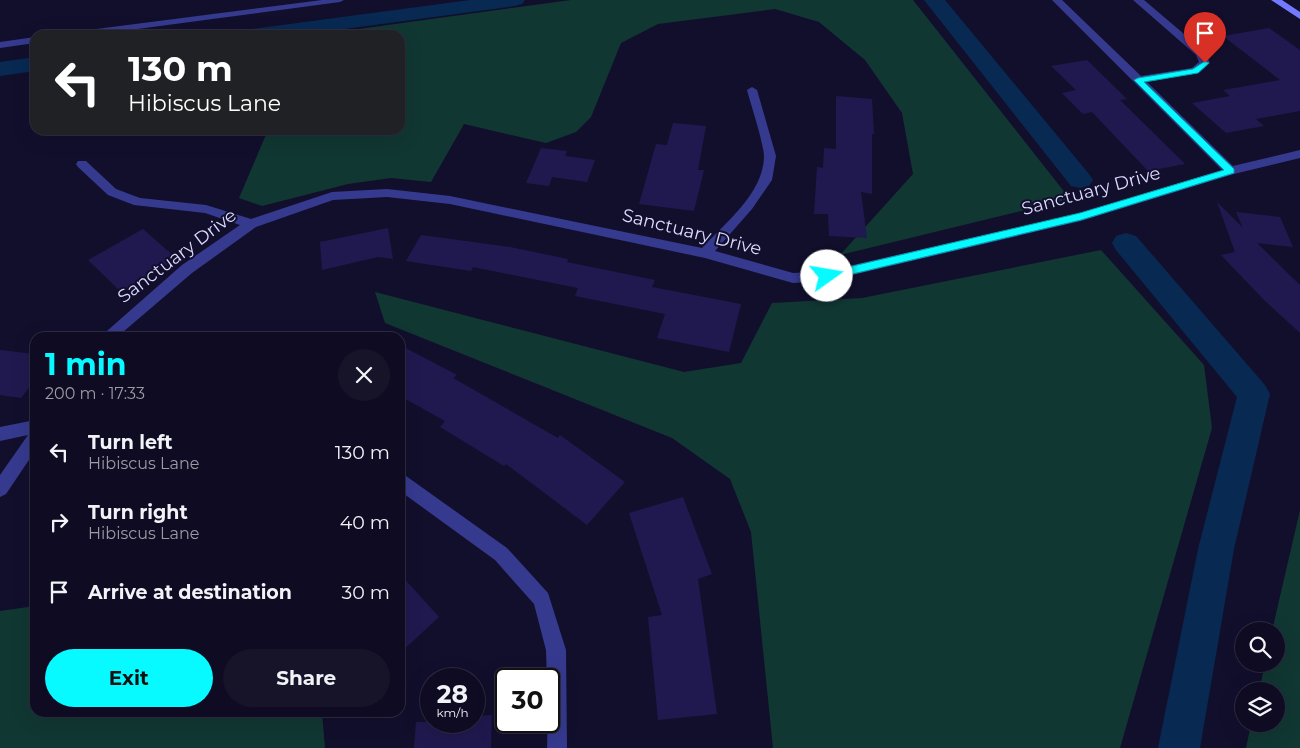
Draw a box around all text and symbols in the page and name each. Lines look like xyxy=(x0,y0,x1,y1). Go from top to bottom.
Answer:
pin xyxy=(1184,12,1226,63)
icon: arrive xyxy=(1191,19,1219,47)
text: 130 m xyxy=(128,47,233,90)
icon: left xyxy=(45,50,110,115)
text: Hibiscus Lane xyxy=(128,90,281,117)
street label: Sanctuary Drive xyxy=(1019,162,1163,220)
street label: Sanctuary Drive xyxy=(113,204,241,308)
street label: Sanctuary Drive xyxy=(620,204,764,260)
position arrow xyxy=(800,249,852,301)
text: 1 min xyxy=(45,346,126,383)
button: close xyxy=(338,349,390,401)
text: 200 m · 17:33 xyxy=(45,384,145,403)
text: Turn left xyxy=(88,431,173,454)
icon: left xyxy=(45,438,73,466)
text: 130 m xyxy=(335,441,390,464)
text: Hibiscus Lane xyxy=(88,454,199,473)
text: Turn right xyxy=(88,501,188,524)
icon: right xyxy=(45,508,73,536)
text: 40 m xyxy=(340,511,390,534)
text: Hibiscus Lane xyxy=(88,524,199,543)
icon: arrive xyxy=(45,578,73,606)
text: Arrive at destination xyxy=(88,581,292,604)
text: 30 m xyxy=(342,581,390,604)
map controls xyxy=(1235,622,1285,732)
button: search xyxy=(1235,622,1285,672)
button: Exit xyxy=(45,649,213,707)
button: Share xyxy=(223,649,390,707)
speed limit sign: 30 xyxy=(495,668,560,733)
text: 28 xyxy=(437,679,468,709)
button: layers xyxy=(1235,682,1285,732)
text: km/h xyxy=(436,705,469,720)

